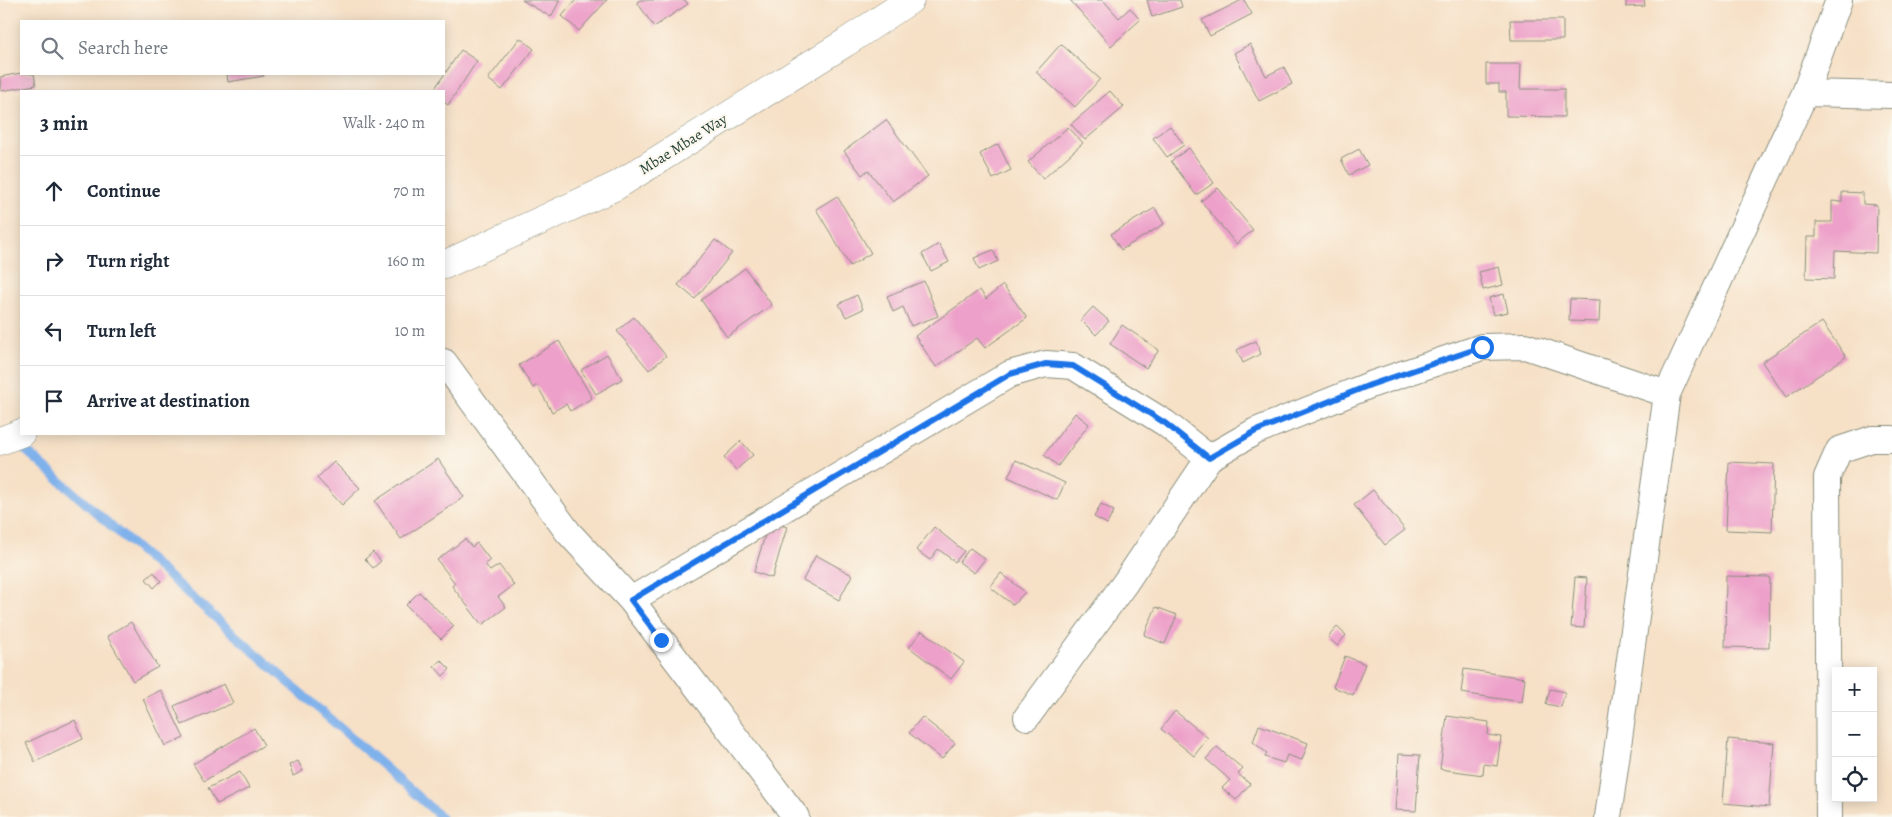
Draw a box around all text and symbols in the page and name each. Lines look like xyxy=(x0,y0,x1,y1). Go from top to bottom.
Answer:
search box xyxy=(20,20,445,75)
icon: search xyxy=(38,34,66,62)
text: Search here xyxy=(78,35,168,61)
text: 3 min xyxy=(40,109,88,137)
street label: Mbae Mbae Way xyxy=(635,109,731,179)
text: Walk · 240 m xyxy=(343,112,425,134)
icon: ahead xyxy=(40,177,68,205)
text: Continue xyxy=(87,178,161,204)
text: 70 m xyxy=(393,180,425,202)
icon: right xyxy=(40,247,68,275)
text: Turn right xyxy=(87,248,169,274)
text: 160 m xyxy=(387,250,425,272)
icon: left xyxy=(40,317,68,345)
text: Turn left xyxy=(87,318,156,344)
text: 10 m xyxy=(395,320,425,342)
route start xyxy=(1471,336,1494,359)
icon: arrive xyxy=(40,387,68,415)
text: Arrive at destination xyxy=(87,388,250,414)
route end xyxy=(650,629,673,652)
map controls xyxy=(1832,667,1877,802)
button: + xyxy=(1832,667,1877,712)
button: − xyxy=(1832,712,1877,757)
button: locate xyxy=(1832,757,1877,802)

